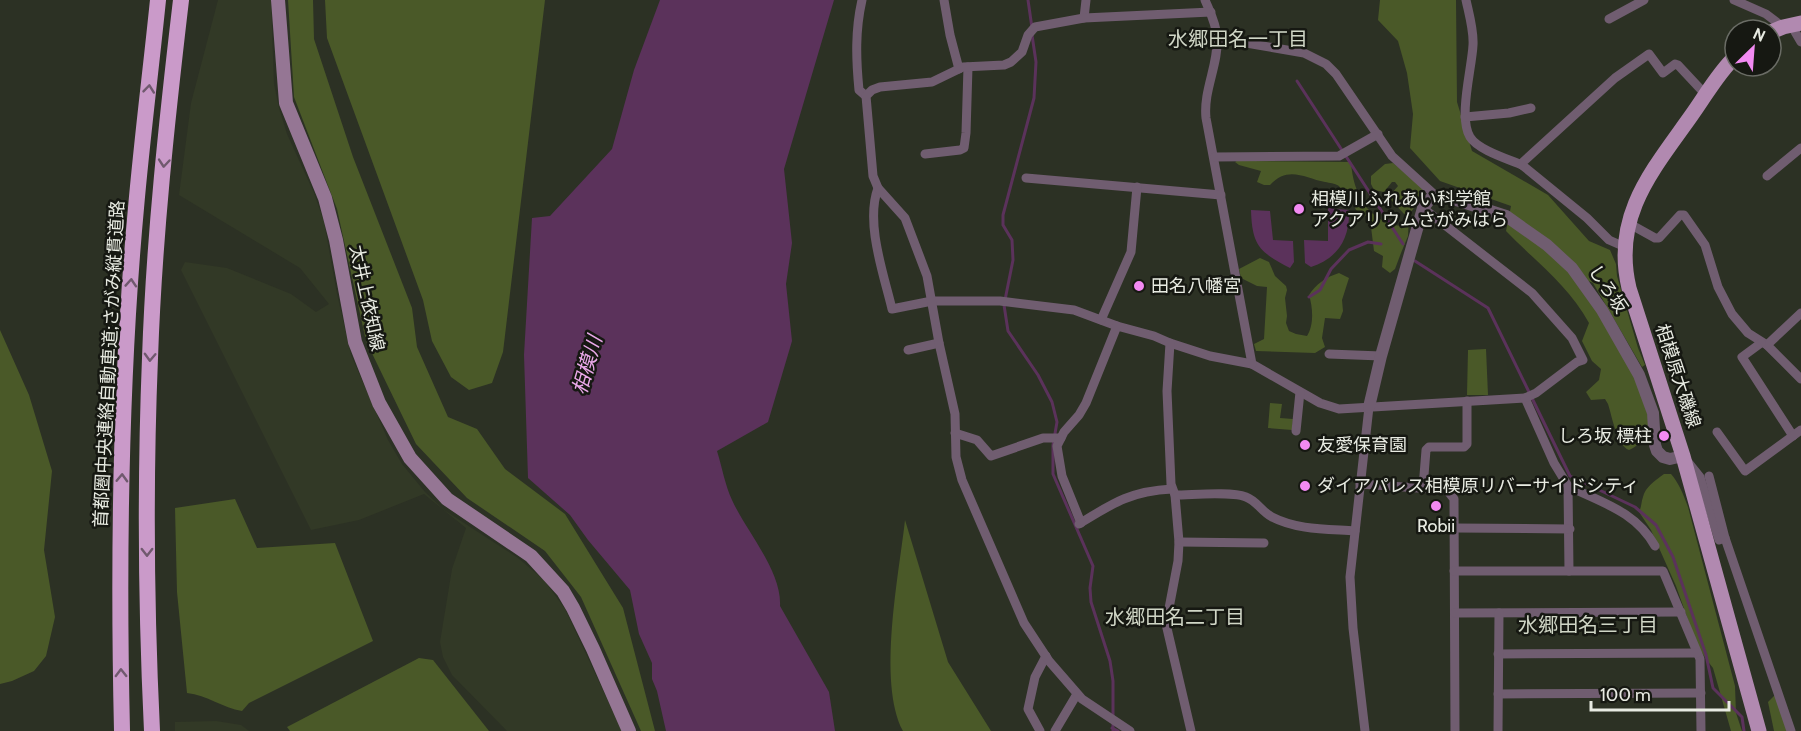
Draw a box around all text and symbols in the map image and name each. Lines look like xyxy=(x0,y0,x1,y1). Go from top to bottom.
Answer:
north arrow xyxy=(1723,18,1783,78)
text: N xyxy=(1750,24,1768,46)
district label: 水郷田名一丁目 xyxy=(1168,27,1308,51)
one-way arrow xyxy=(142,84,155,93)
one-way arrow xyxy=(158,158,171,167)
place label: 相模川ふれあい科学館 アクアリウムさがみはら xyxy=(1311,188,1508,231)
street label: 首都圏中央連絡自動車道;さがみ縦貫道路 xyxy=(89,200,129,528)
marker: 相模川ふれあい科学館 アクアリウムさがみはら xyxy=(1292,202,1306,216)
street label: 太井上依知線 xyxy=(345,243,389,353)
street label: しろ坂 xyxy=(1584,260,1632,318)
place label: 田名八幡宮 xyxy=(1151,275,1241,297)
one-way arrow xyxy=(124,278,137,287)
marker: 田名八幡宮 xyxy=(1132,279,1146,293)
street label: 相模原大磯線 xyxy=(1651,321,1705,431)
water label: 相模川 xyxy=(567,331,607,397)
one-way arrow xyxy=(143,353,156,362)
place label: しろ坂 標柱 xyxy=(1558,425,1652,447)
marker: しろ坂 標柱 xyxy=(1657,429,1671,443)
place label: 友愛保育園 xyxy=(1317,434,1407,456)
marker: 友愛保育園 xyxy=(1298,438,1312,452)
one-way arrow xyxy=(116,473,128,482)
place label: ダイアパレス相模原リバーサイドシティ xyxy=(1317,475,1639,497)
marker: ダイアパレス相模原リバーサイドシティ xyxy=(1298,479,1312,493)
marker: Robii xyxy=(1429,499,1443,513)
place label: Robii xyxy=(1417,515,1455,537)
one-way arrow xyxy=(141,548,154,557)
district label: 水郷田名二丁目 xyxy=(1105,605,1245,629)
district label: 水郷田名三丁目 xyxy=(1518,613,1658,637)
one-way arrow xyxy=(115,668,127,677)
scale bar xyxy=(1591,674,1729,712)
text: 100 m xyxy=(1600,684,1651,706)

